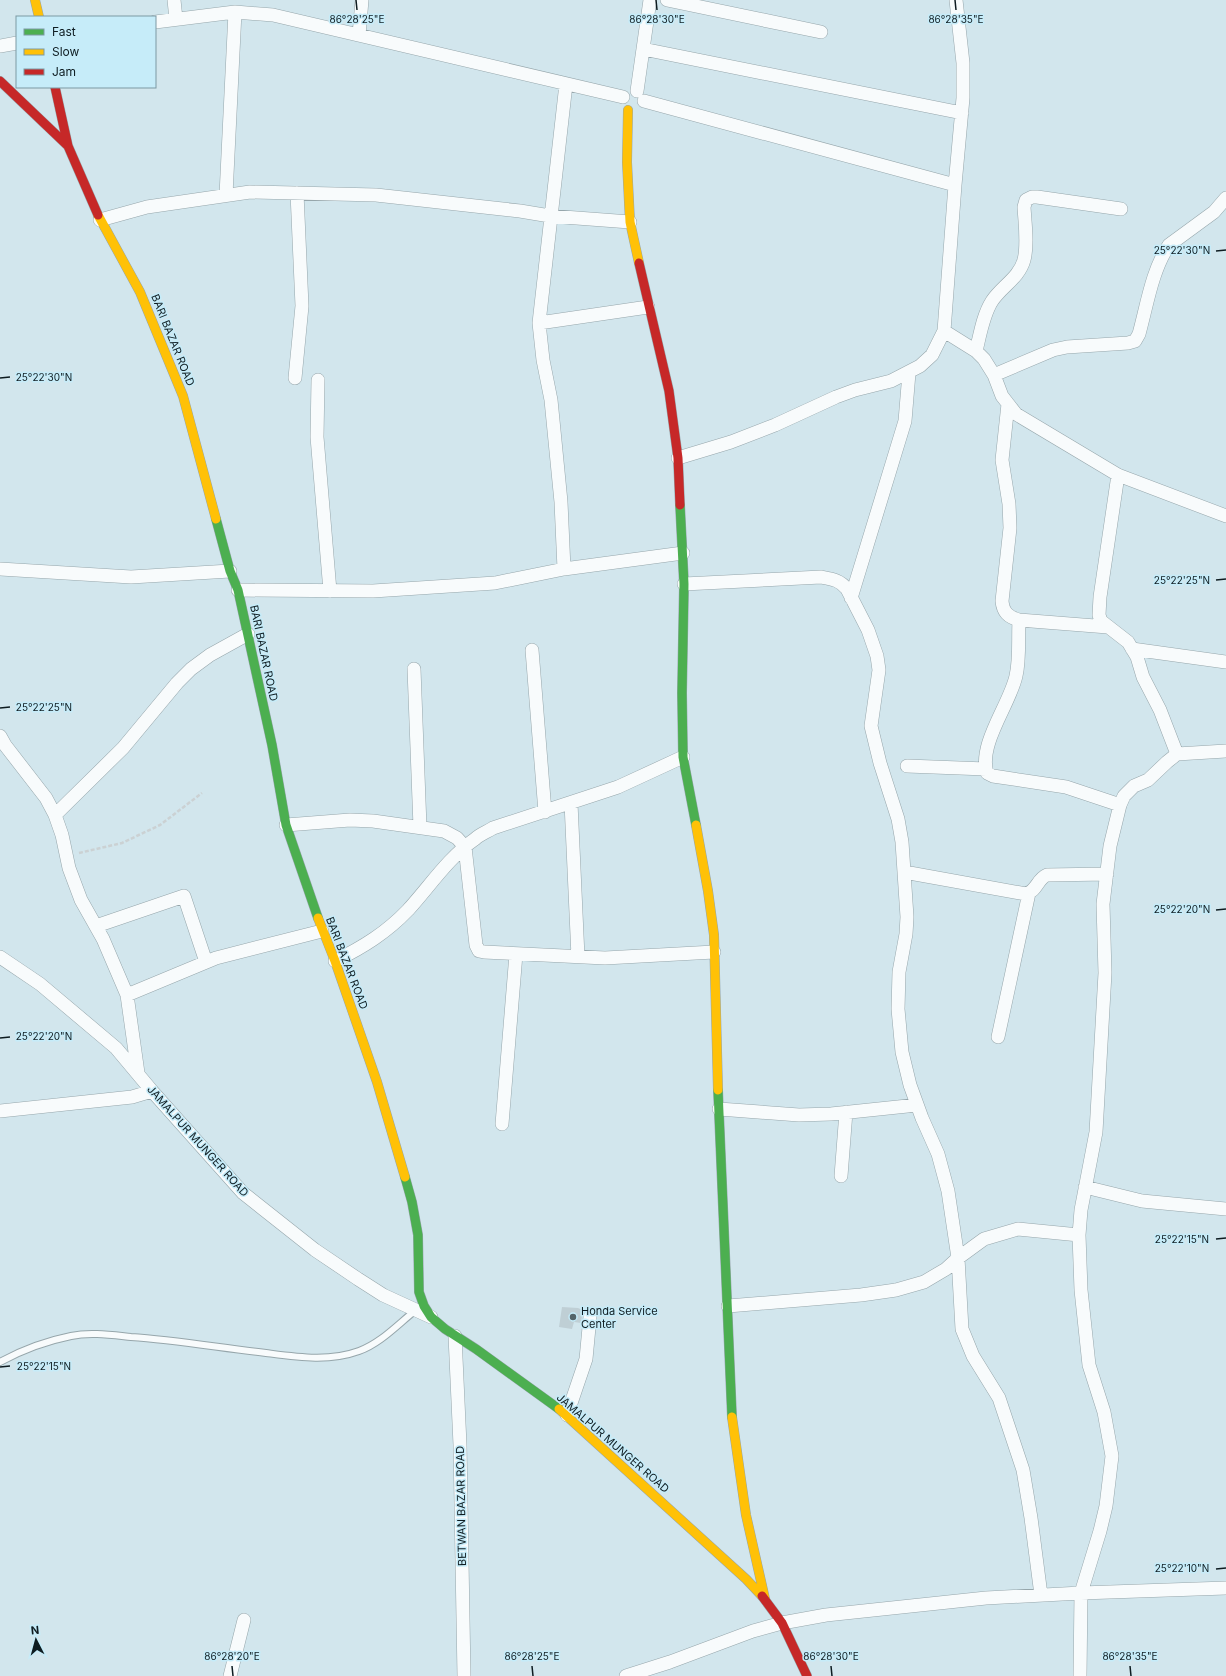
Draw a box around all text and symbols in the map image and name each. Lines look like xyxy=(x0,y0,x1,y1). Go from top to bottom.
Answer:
text: 86°28'25"E xyxy=(329,13,385,25)
text: 86°28'30"E xyxy=(629,13,685,25)
text: 86°28'35"E xyxy=(928,13,984,25)
legend xyxy=(16,16,156,88)
text: Fast xyxy=(52,24,76,39)
text: Slow xyxy=(52,44,80,59)
text: Jam xyxy=(52,64,76,79)
text: 25°22'30"N xyxy=(1154,244,1210,256)
street label: BARI BAZAR ROAD xyxy=(148,292,198,388)
text: 25°22'30"N xyxy=(16,371,72,383)
text: 25°22'25"N xyxy=(1154,574,1210,586)
street label: BARI BAZAR ROAD xyxy=(247,604,281,702)
text: 25°22'25"N xyxy=(16,701,72,713)
text: 25°22'20"N xyxy=(1154,903,1210,915)
street label: BARI BAZAR ROAD xyxy=(323,915,371,1011)
text: 25°22'20"N xyxy=(16,1030,72,1042)
street label: JAMALPUR MUNGER ROAD xyxy=(144,1083,252,1200)
text: 25°22'15"N xyxy=(1155,1233,1209,1245)
place label: Honda Service Center xyxy=(581,1304,658,1331)
marker: Honda Service Center xyxy=(568,1312,578,1322)
text: 25°22'15"N xyxy=(17,1360,71,1372)
street label: JAMALPUR MUNGER ROAD xyxy=(554,1390,672,1496)
street label: BETWAN BAZAR ROAD xyxy=(453,1446,469,1566)
text: 25°22'10"N xyxy=(1155,1562,1209,1574)
north arrow xyxy=(16,1620,56,1660)
text: N xyxy=(30,1623,40,1637)
text: 86°28'20"E xyxy=(204,1650,260,1662)
text: 86°28'25"E xyxy=(504,1650,560,1662)
text: 86°28'30"E xyxy=(803,1650,859,1662)
text: 86°28'35"E xyxy=(1102,1650,1158,1662)

